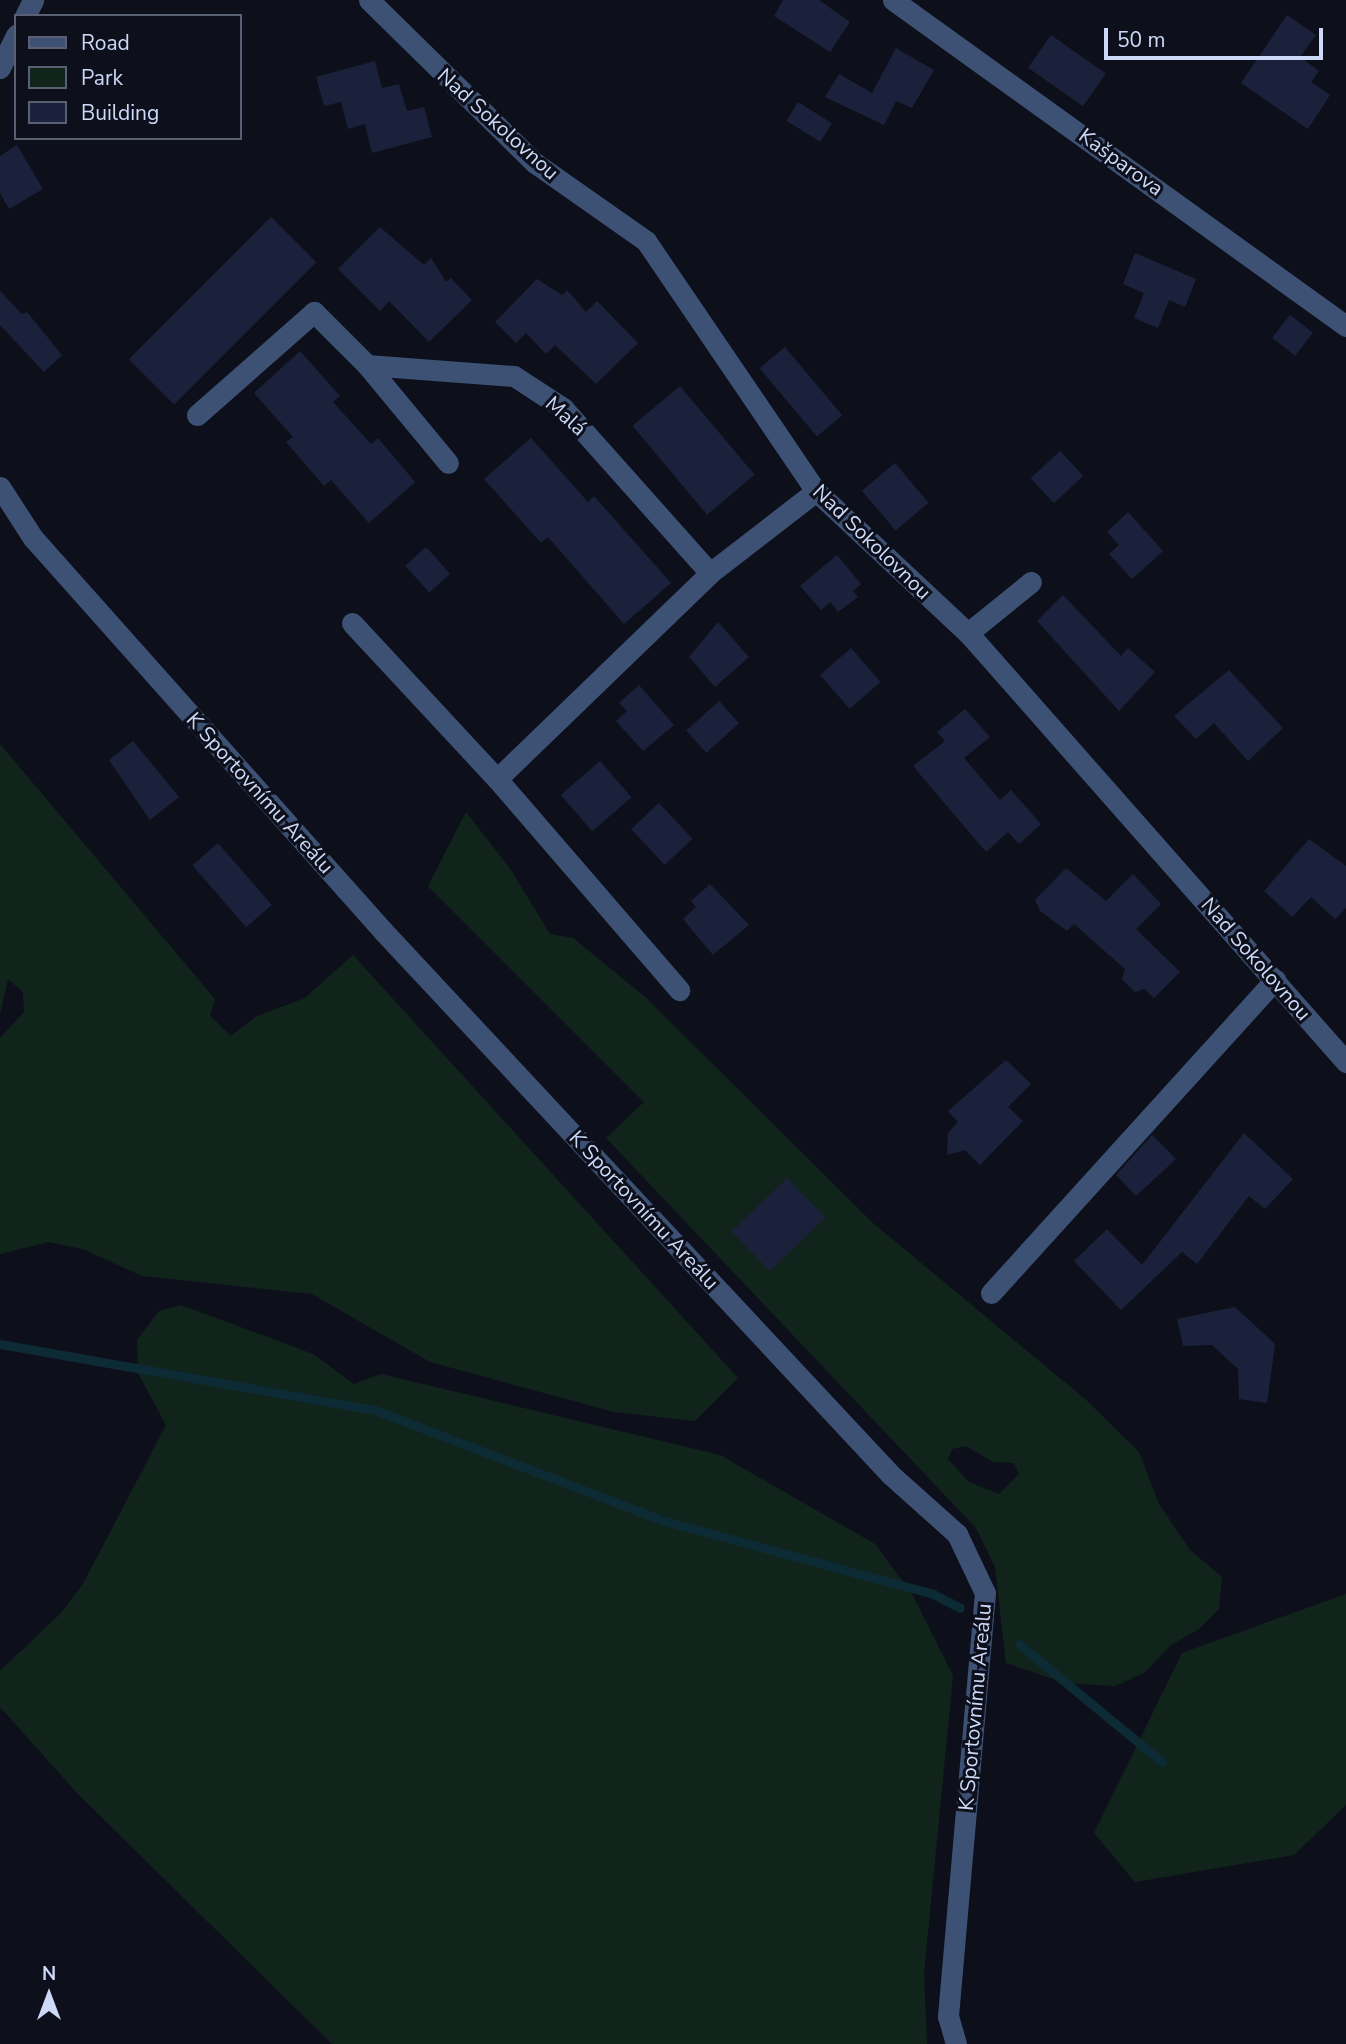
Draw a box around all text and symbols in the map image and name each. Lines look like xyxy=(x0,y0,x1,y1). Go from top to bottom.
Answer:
legend xyxy=(14,14,242,140)
scale bar xyxy=(1108,14,1327,58)
text: 50 m xyxy=(1117,26,1166,54)
text: Road xyxy=(81,29,130,57)
street label: Nad Sokolovnou xyxy=(432,63,564,185)
text: Park xyxy=(81,64,123,92)
text: Building xyxy=(81,99,159,127)
street label: Kašparova xyxy=(1074,123,1168,201)
street label: Malá xyxy=(540,391,592,441)
street label: Nad Sokolovnou xyxy=(808,479,936,605)
street label: K Sportovnímu Areálu xyxy=(181,707,339,879)
street label: Nad Sokolovnou xyxy=(1196,892,1316,1026)
street label: K Sportovnímu Areálu xyxy=(564,1125,724,1295)
street label: K Sportovnímu Areálu xyxy=(953,1602,997,1812)
north arrow xyxy=(14,1960,84,2030)
text: N xyxy=(42,1961,56,1987)

